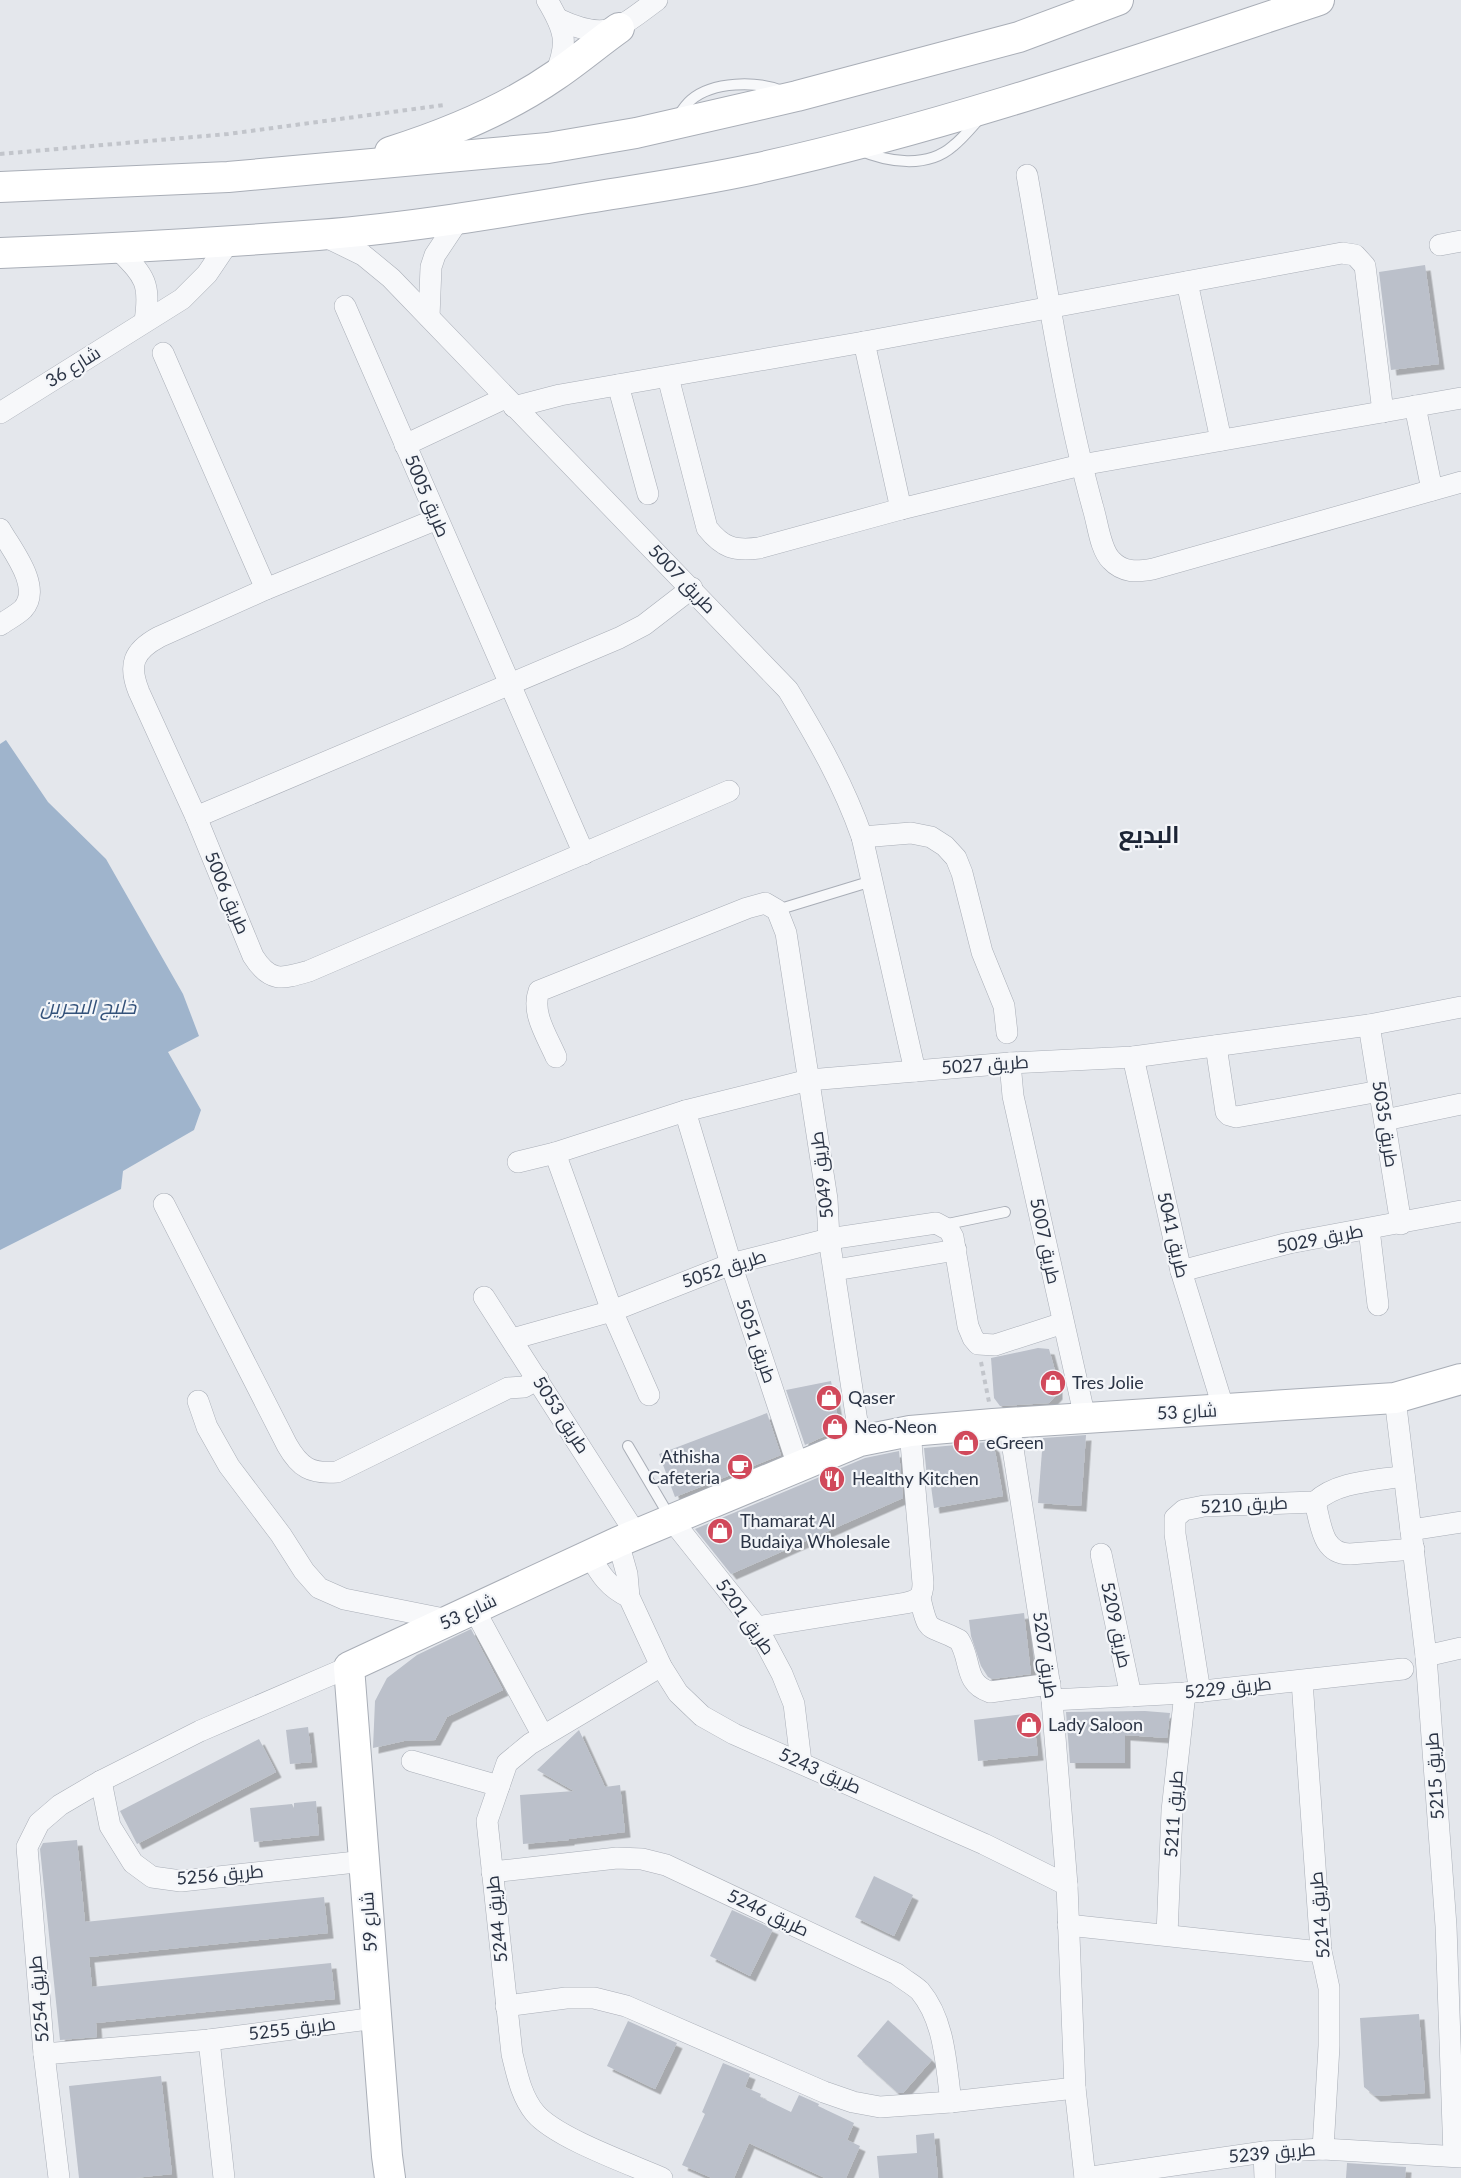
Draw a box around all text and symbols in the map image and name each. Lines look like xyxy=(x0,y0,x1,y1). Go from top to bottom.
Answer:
street label: شارع 36 xyxy=(41,341,105,393)
street label: طريق 5005 xyxy=(399,451,455,541)
street label: طريق 5007 xyxy=(643,539,721,619)
district label: البديع xyxy=(1118,819,1180,851)
street label: طريق 5006 xyxy=(199,848,255,938)
water label: خليج البحرين xyxy=(40,994,137,1021)
street label: طريق 5027 xyxy=(941,1050,1029,1080)
street label: طريق 5035 xyxy=(1366,1079,1404,1169)
street label: طريق 5049 xyxy=(805,1130,839,1220)
street label: طريق 5041 xyxy=(1151,1190,1195,1280)
street label: طريق 5007 xyxy=(1024,1196,1066,1286)
street label: طريق 5029 xyxy=(1275,1219,1365,1259)
street label: طريق 5052 xyxy=(679,1244,769,1294)
street label: طريق 5051 xyxy=(730,1296,782,1386)
shop icon: Tres Jolie xyxy=(1038,1368,1068,1398)
place label: Tres Jolie xyxy=(1072,1371,1144,1393)
street label: طريق 5053 xyxy=(527,1372,595,1458)
shop icon: Qaser xyxy=(814,1383,844,1413)
place label: Qaser xyxy=(848,1386,895,1408)
street label: شارع 53 xyxy=(1156,1398,1218,1426)
shop icon: Neo-Neon xyxy=(820,1412,850,1442)
place label: Neo-Neon xyxy=(854,1415,937,1437)
shop icon: eGreen xyxy=(951,1428,981,1458)
place label: eGreen xyxy=(986,1431,1044,1453)
place label: Athisha Cafeteria xyxy=(648,1445,720,1488)
cafe icon: Athisha Cafeteria xyxy=(725,1452,755,1482)
restaurant icon: Healthy Kitchen xyxy=(817,1464,847,1494)
place label: Healthy Kitchen xyxy=(852,1467,979,1489)
street label: طريق 5210 xyxy=(1200,1491,1288,1519)
place label: Thamarat Al Budaiya Wholesale xyxy=(740,1509,890,1552)
shop icon: Thamarat Al Budaiya Wholesale xyxy=(705,1516,735,1546)
street label: طريق 5201 xyxy=(710,1574,780,1660)
street label: طريق 5209 xyxy=(1095,1580,1137,1670)
street label: شارع 53 xyxy=(436,1588,500,1636)
street label: طريق 5207 xyxy=(1027,1610,1063,1700)
street label: طريق 5229 xyxy=(1183,1671,1273,1705)
shop icon: Lady Saloon xyxy=(1014,1710,1044,1740)
place label: Lady Saloon xyxy=(1048,1713,1143,1735)
street label: طريق 5215 xyxy=(1420,1732,1450,1820)
street label: طريق 5243 xyxy=(775,1742,865,1800)
street label: طريق 5211 xyxy=(1159,1770,1189,1858)
street label: طريق 5256 xyxy=(175,1859,265,1891)
street label: طريق 5214 xyxy=(1304,1870,1336,1960)
street label: طريق 5244 xyxy=(480,1874,514,1964)
street label: طريق 5246 xyxy=(723,1884,813,1942)
street label: شارع 59 xyxy=(355,1891,383,1953)
street label: طريق 5254 xyxy=(23,1954,55,2044)
street label: طريق 5255 xyxy=(247,2012,337,2046)
street label: طريق 5239 xyxy=(1227,2137,1317,2169)

